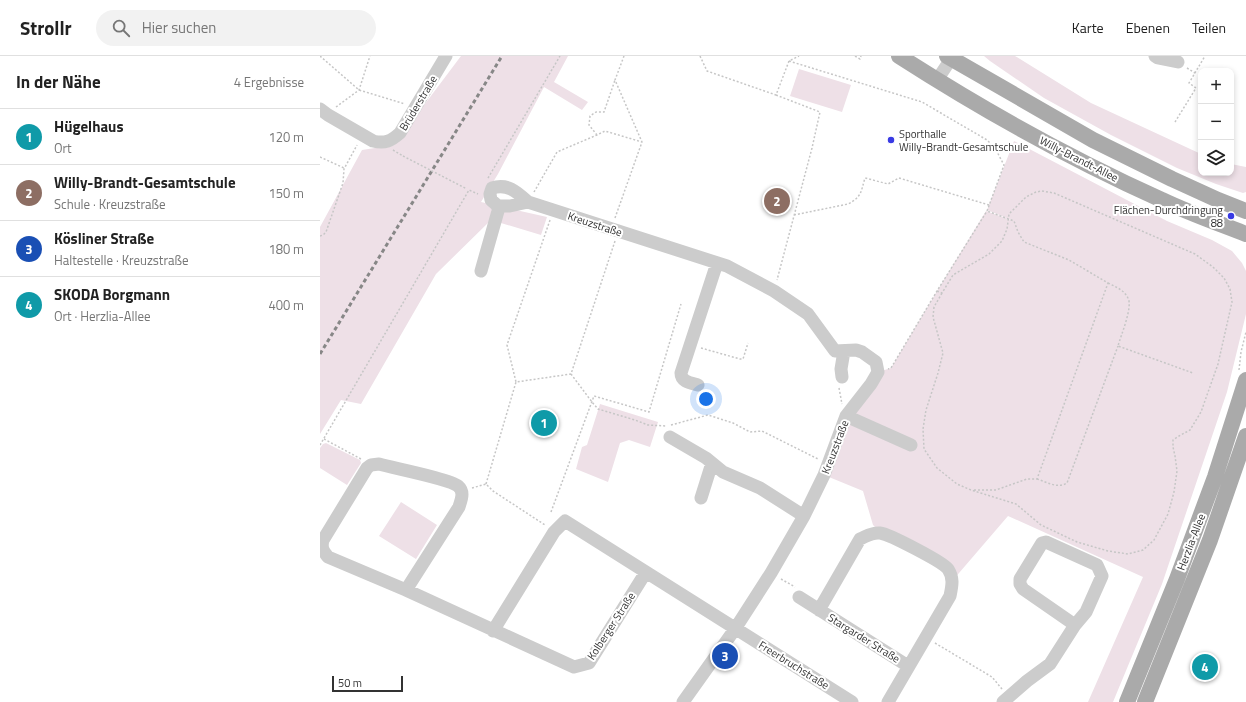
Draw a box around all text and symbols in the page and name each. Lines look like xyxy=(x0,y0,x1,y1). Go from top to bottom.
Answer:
search box xyxy=(96,10,376,46)
text: Strollr xyxy=(20,13,72,42)
text: Hier suchen xyxy=(142,16,216,39)
icon: search xyxy=(110,17,132,39)
text: Karte xyxy=(1072,17,1104,38)
text: Ebenen xyxy=(1126,17,1170,38)
text: Teilen xyxy=(1192,17,1226,38)
map controls xyxy=(1198,68,1234,176)
button: + xyxy=(1198,68,1234,104)
text: In der Nähe xyxy=(16,69,101,95)
text: 4 Ergebnisse xyxy=(234,72,304,92)
street label: Brüderstraße xyxy=(395,72,441,134)
button: − xyxy=(1198,104,1234,140)
text: Hügelhaus xyxy=(54,115,124,138)
place label: Sporthalle Willy-Brandt-Gesamtschule xyxy=(899,126,1029,155)
text: 1 xyxy=(25,127,33,147)
text: 120 m xyxy=(268,127,304,147)
street label: Willy-Brandt-Allee xyxy=(1037,132,1121,186)
marker: Sporthalle Willy-Brandt-Gesamtschule xyxy=(886,135,896,145)
text: Ort xyxy=(54,138,72,158)
button: layers xyxy=(1198,140,1234,176)
text: Willy-Brandt-Gesamtschule xyxy=(54,171,236,194)
text: 2 xyxy=(25,183,33,203)
text: 150 m xyxy=(268,183,304,203)
pin: 2 xyxy=(764,186,790,216)
text: Schule · Kreuzstraße xyxy=(54,194,165,214)
place label: Flächen-Durchdringung 88 xyxy=(1114,202,1223,231)
street label: Kreuzstraße xyxy=(566,208,625,240)
marker: Flächen-Durchdringung 88 xyxy=(1226,211,1236,221)
text: Kösliner Straße xyxy=(54,227,154,250)
text: 3 xyxy=(25,239,33,259)
text: 180 m xyxy=(268,239,304,259)
text: Haltestelle · Kreuzstraße xyxy=(54,250,188,270)
text: SKODA Borgmann xyxy=(54,283,170,306)
text: 4 xyxy=(25,295,33,315)
text: 400 m xyxy=(268,295,304,315)
text: Ort · Herzlia-Allee xyxy=(54,306,151,326)
your location xyxy=(696,389,716,409)
pin: 1 xyxy=(531,408,557,438)
street label: Kreuzstraße xyxy=(817,417,853,476)
street label: Herzlia-Allee xyxy=(1173,511,1209,573)
street label: Kolberger Straße xyxy=(583,589,639,663)
street label: Stargarder Straße xyxy=(825,609,904,667)
street label: Freerbruchstraße xyxy=(756,637,833,693)
pin: 3 xyxy=(712,641,738,671)
pin: 4 xyxy=(1192,652,1218,682)
scale bar xyxy=(332,674,403,693)
text: 50 m xyxy=(338,675,362,691)

